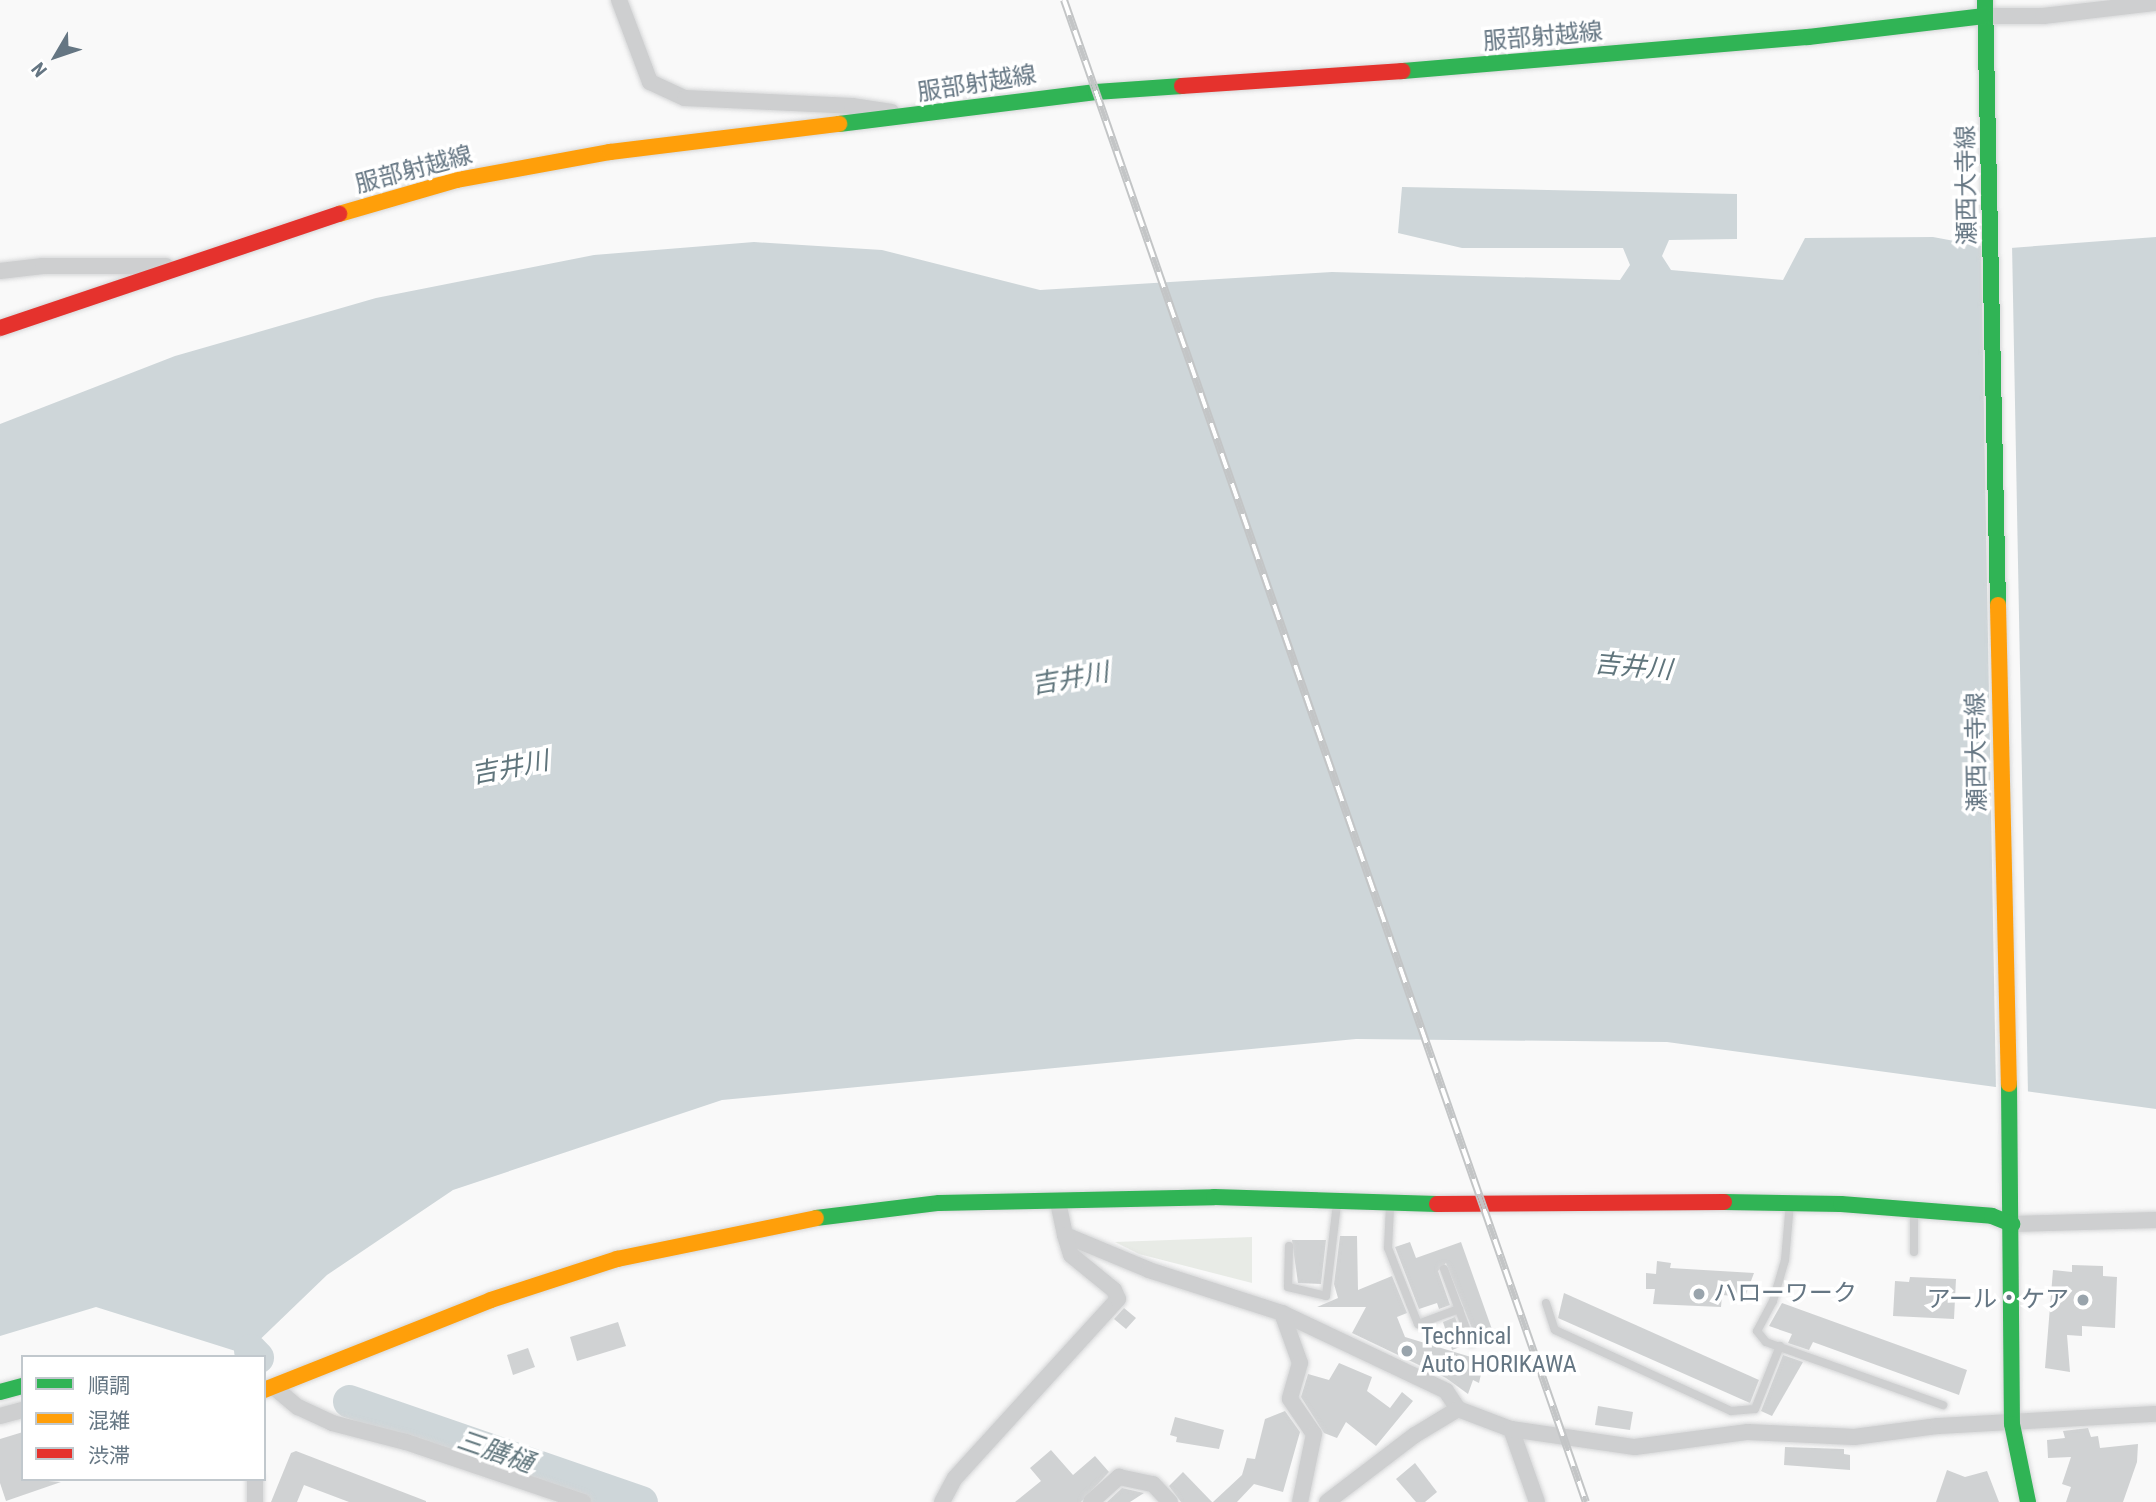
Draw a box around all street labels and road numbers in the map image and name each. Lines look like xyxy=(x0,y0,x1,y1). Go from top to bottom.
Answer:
street label: 服部射越線 xyxy=(1482,17,1604,57)
street label: 服部射越線 xyxy=(915,60,1039,108)
street label: 瀬西大寺線 xyxy=(1952,125,1982,245)
street label: 服部射越線 xyxy=(352,141,476,199)
street label: 瀬西大寺線 xyxy=(1962,692,1992,812)

